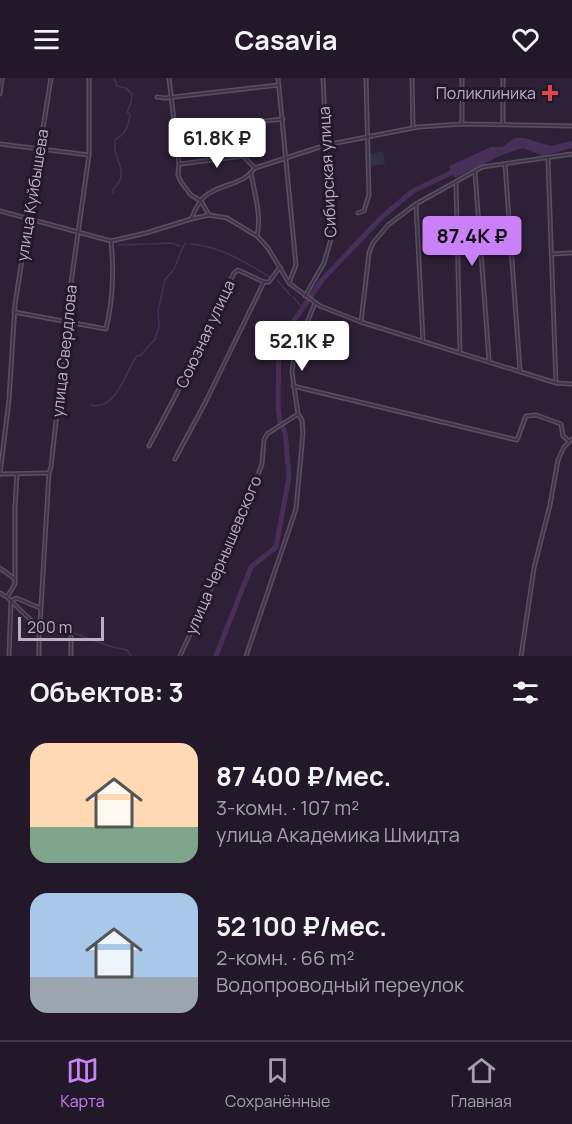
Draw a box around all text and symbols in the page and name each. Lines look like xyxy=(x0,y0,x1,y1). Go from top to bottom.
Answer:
text: Casavia xyxy=(234,21,338,58)
icon: menu xyxy=(30,23,63,56)
icon: heart xyxy=(509,23,542,56)
place label: Поликлиника xyxy=(436,82,536,104)
marker: Поликлиника xyxy=(541,84,559,102)
street label: Сибирская улица xyxy=(313,106,341,238)
pin: 61.8K ₽ xyxy=(162,118,272,169)
text: 61.8K ₽ xyxy=(183,124,251,151)
street label: улица Куйбышева xyxy=(11,127,53,263)
pin: 87.4K ₽ xyxy=(417,216,527,267)
text: 87.4K ₽ xyxy=(436,222,508,249)
street label: Союзная улица xyxy=(170,276,240,392)
street label: улица Свердлова xyxy=(46,284,82,418)
pin: 52.1K ₽ xyxy=(247,321,357,372)
text: 52.1K ₽ xyxy=(269,327,335,354)
street label: улица Чернышевского xyxy=(180,472,266,638)
scale bar xyxy=(18,614,104,642)
text: 200 m xyxy=(27,616,72,638)
text: Объектов: 3 xyxy=(30,674,184,710)
icon: filters xyxy=(509,676,542,709)
text: 87 400 ₽/мес. xyxy=(216,758,391,794)
icon: home xyxy=(78,767,150,839)
text: 3-комн. · 107 m² xyxy=(216,794,359,821)
text: улица Академика Шмидта xyxy=(216,821,460,848)
text: 52 100 ₽/мес. xyxy=(216,908,387,944)
icon: home xyxy=(78,917,150,989)
text: 2-комн. · 66 m² xyxy=(216,944,354,971)
text: Водопроводный переулок xyxy=(216,971,464,998)
tab: Карта xyxy=(60,1054,105,1112)
tab: Сохранённые xyxy=(225,1054,330,1112)
tab: Главная xyxy=(451,1054,512,1112)

